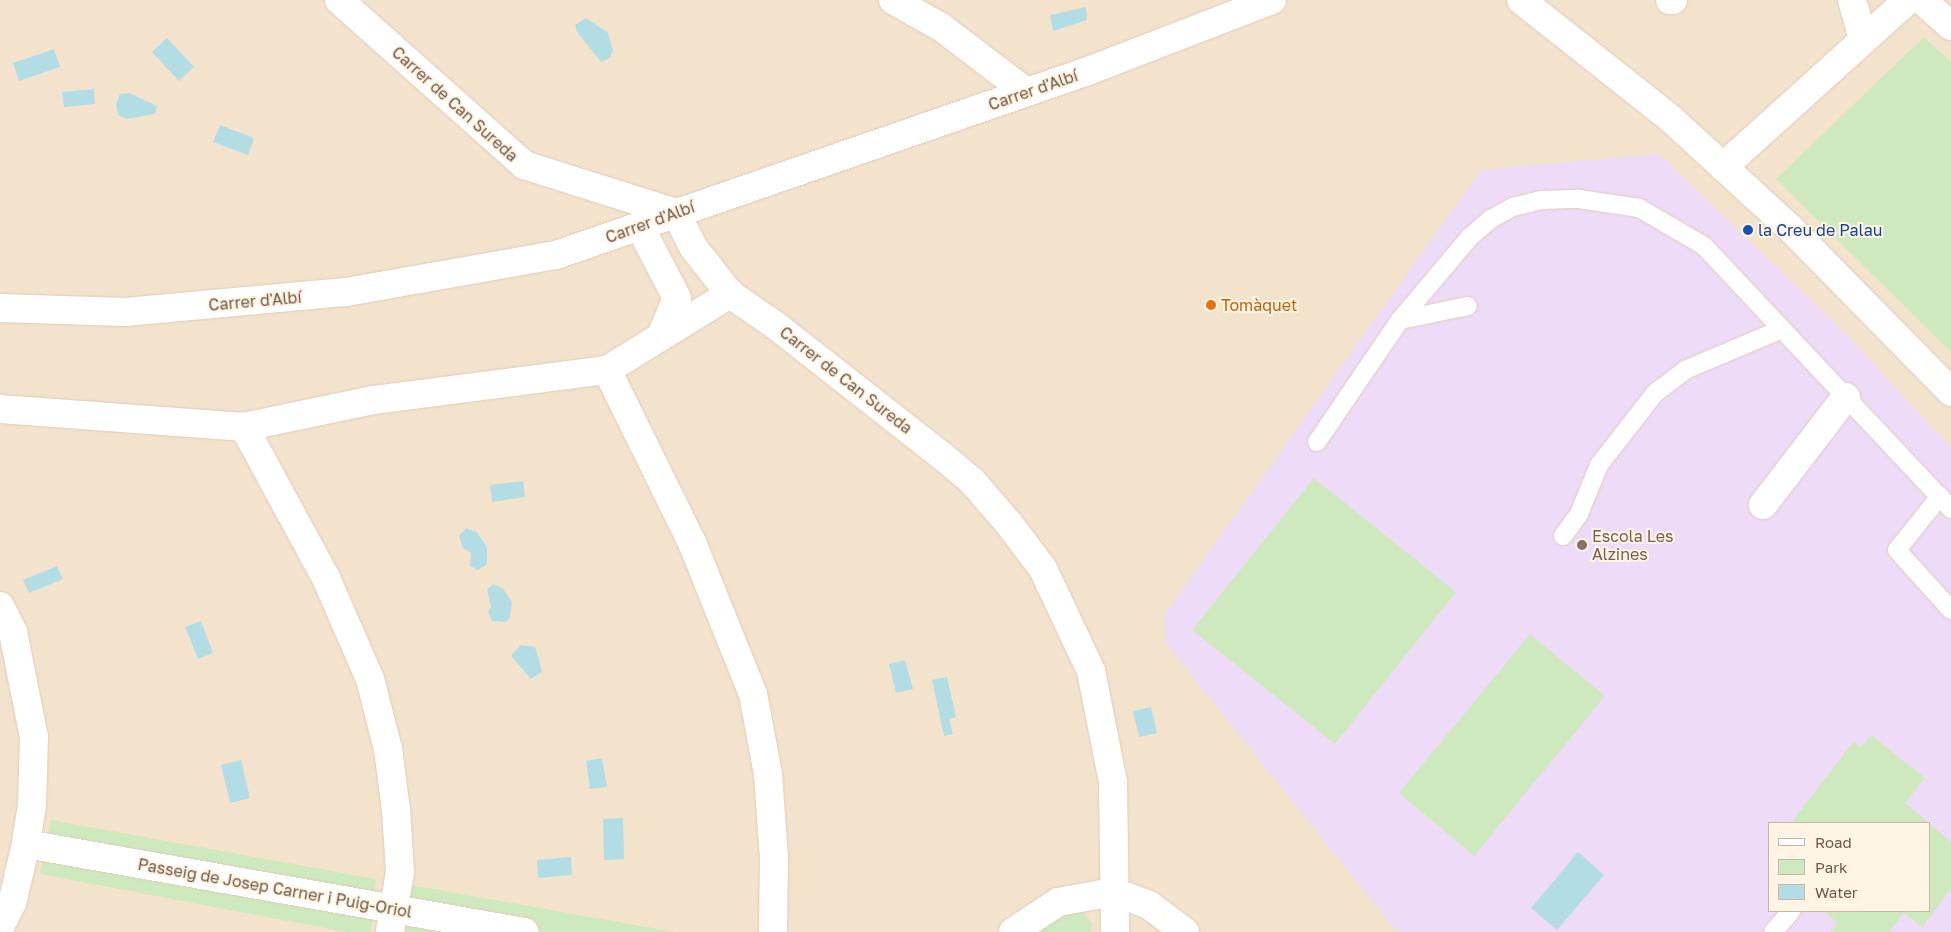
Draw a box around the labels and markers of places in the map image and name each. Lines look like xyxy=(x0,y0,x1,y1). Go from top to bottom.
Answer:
place label: la Creu de Palau xyxy=(1758,220,1882,240)
marker: la Creu de Palau xyxy=(1742,224,1754,236)
place label: Tomàquet xyxy=(1221,295,1297,315)
marker: Tomàquet xyxy=(1205,299,1217,311)
place label: Escola Les Alzines xyxy=(1592,526,1673,564)
marker: Escola Les Alzines xyxy=(1576,539,1588,551)

